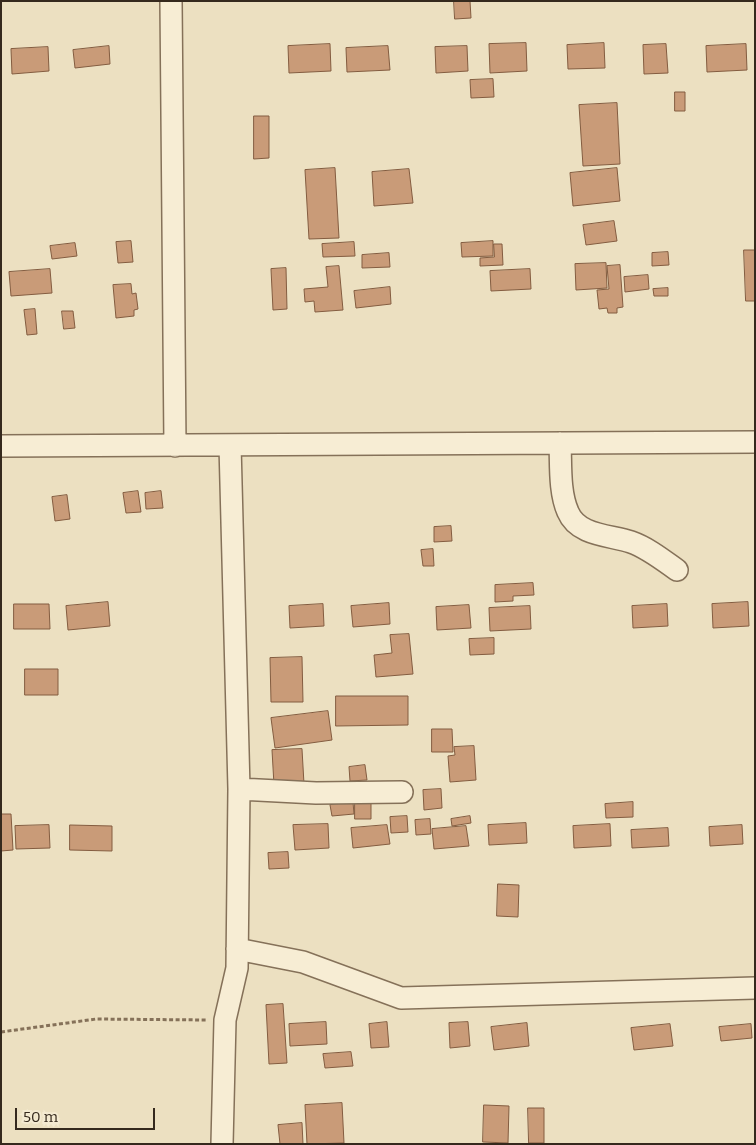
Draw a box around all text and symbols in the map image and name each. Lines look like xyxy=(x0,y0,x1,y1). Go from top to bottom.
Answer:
scale bar xyxy=(18,1098,158,1130)
text: 50 m xyxy=(23,1108,58,1126)

